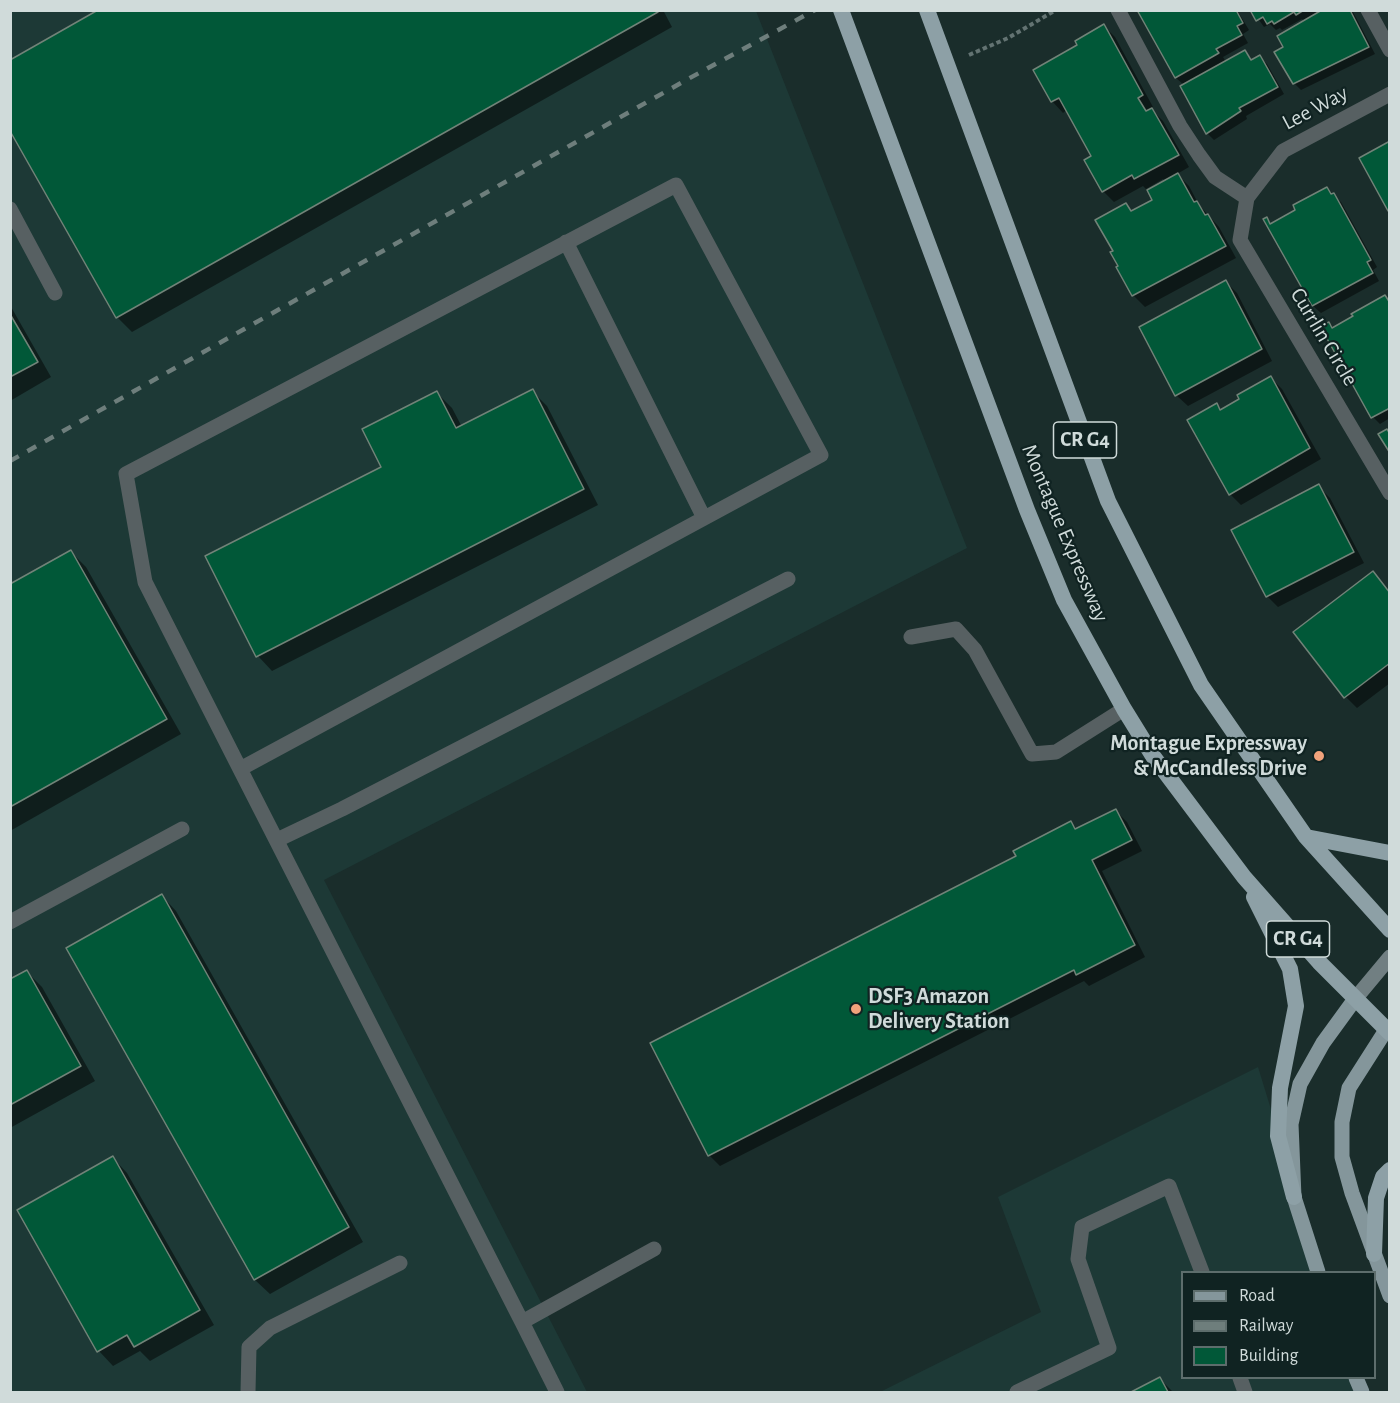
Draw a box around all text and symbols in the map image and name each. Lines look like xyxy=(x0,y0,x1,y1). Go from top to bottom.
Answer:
street label: Lee Way xyxy=(1278,80,1352,136)
street label: Currlin Circle xyxy=(1284,283,1364,391)
road number: CR G4 xyxy=(1054,422,1116,458)
street label: Montague Expressway xyxy=(1016,440,1114,626)
place label: Montague Expressway & McCandless Drive xyxy=(1110,730,1307,782)
marker: Montague Expressway & McCandless Drive xyxy=(1312,749,1326,763)
road number: CR G4 xyxy=(1266,921,1330,957)
place label: DSF3 Amazon Delivery Station xyxy=(868,983,1010,1034)
marker: DSF3 Amazon Delivery Station xyxy=(849,1002,863,1016)
legend xyxy=(1181,1271,1376,1379)
text: Road xyxy=(1239,1287,1275,1305)
text: Railway xyxy=(1239,1317,1293,1335)
text: Building xyxy=(1239,1347,1298,1365)

